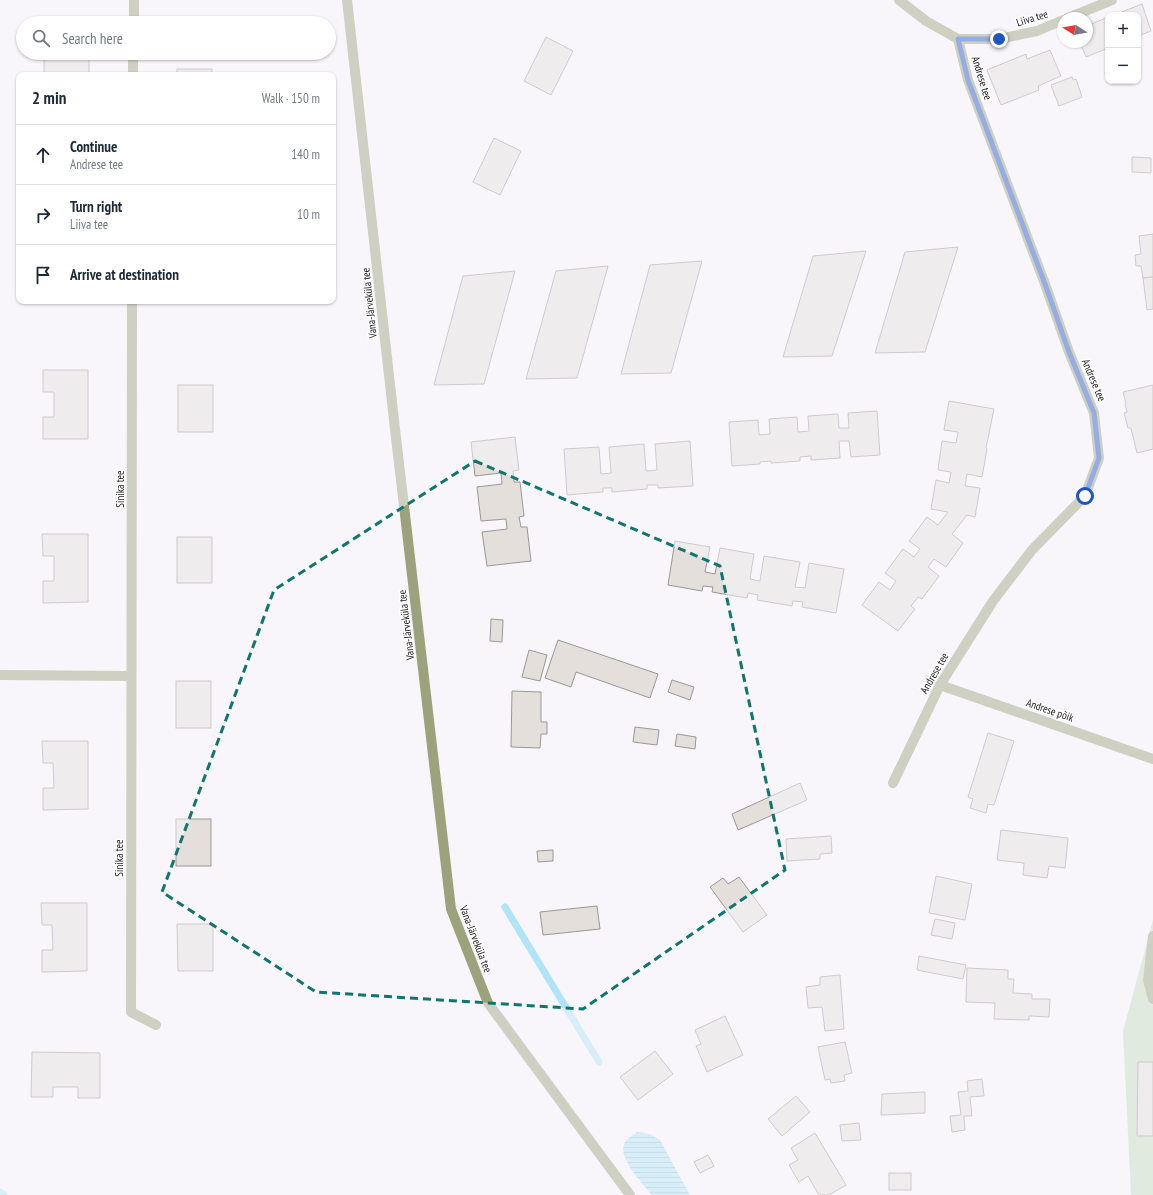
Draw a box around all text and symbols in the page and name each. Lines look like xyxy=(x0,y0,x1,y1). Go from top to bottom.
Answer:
street label: Liiva tee xyxy=(1015,6,1050,29)
north arrow xyxy=(1057,12,1093,48)
map controls xyxy=(1105,12,1141,84)
button: + xyxy=(1105,12,1141,48)
search box xyxy=(16,16,336,60)
icon: search xyxy=(30,27,52,49)
text: Search here xyxy=(62,29,123,48)
route end xyxy=(990,30,1008,48)
button: − xyxy=(1105,48,1141,84)
street label: Andrese tee xyxy=(969,54,995,102)
text: 2 min xyxy=(32,87,66,109)
text: Walk · 150 m xyxy=(262,90,320,107)
text: Continue xyxy=(70,137,117,156)
icon: ahead xyxy=(32,144,54,166)
text: 140 m xyxy=(291,146,320,163)
text: Andrese tee xyxy=(70,156,123,173)
text: Turn right xyxy=(70,197,122,216)
icon: right xyxy=(32,204,54,226)
text: 10 m xyxy=(297,206,320,223)
text: Liiva tee xyxy=(70,216,108,233)
icon: arrive xyxy=(32,264,54,286)
text: Arrive at destination xyxy=(70,265,179,284)
street label: Vana-Järveküla tee xyxy=(358,267,380,340)
street label: Andrese tee xyxy=(1079,357,1109,404)
street label: Sinika tee xyxy=(113,470,127,508)
route start xyxy=(1076,487,1094,505)
street label: Vana-Järveküla tee xyxy=(395,589,417,662)
street label: Andrese tee xyxy=(917,650,952,696)
street label: Andrese põik xyxy=(1024,695,1076,725)
street label: Sinika tee xyxy=(112,839,126,877)
street label: Vana-Järveküla tee xyxy=(456,903,495,975)

